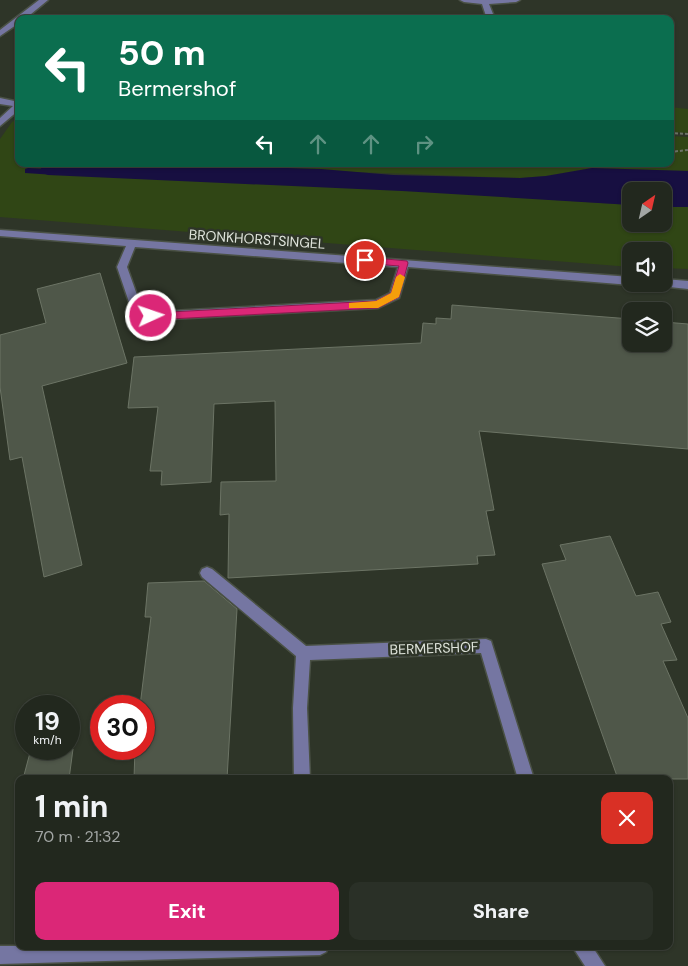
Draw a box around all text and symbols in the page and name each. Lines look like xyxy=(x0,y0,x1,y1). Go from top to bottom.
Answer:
text: 50 m xyxy=(118,30,206,76)
icon: left xyxy=(35,35,100,100)
text: Bermershof xyxy=(118,74,236,103)
icon: left xyxy=(251,130,279,158)
icon: ahead xyxy=(304,130,332,158)
icon: ahead xyxy=(357,130,385,158)
icon: right xyxy=(410,130,438,158)
north arrow xyxy=(622,182,672,232)
map controls xyxy=(622,182,672,352)
street label: BRONKHORSTSINGEL xyxy=(188,225,326,253)
pin xyxy=(344,239,386,281)
button: sound xyxy=(622,242,672,292)
icon: arrive xyxy=(351,246,379,274)
position arrow xyxy=(124,289,176,341)
button: layers xyxy=(622,302,672,352)
street label: BERMERSHOF xyxy=(389,637,479,659)
speed limit sign: 30 xyxy=(90,695,155,760)
text: 19 xyxy=(35,705,60,738)
text: km/h xyxy=(33,732,62,748)
text: 1 min xyxy=(35,787,108,826)
button: close xyxy=(601,792,653,844)
text: 70 m · 21:32 xyxy=(35,826,121,847)
button: Exit xyxy=(35,882,339,940)
button: Share xyxy=(349,882,653,940)

